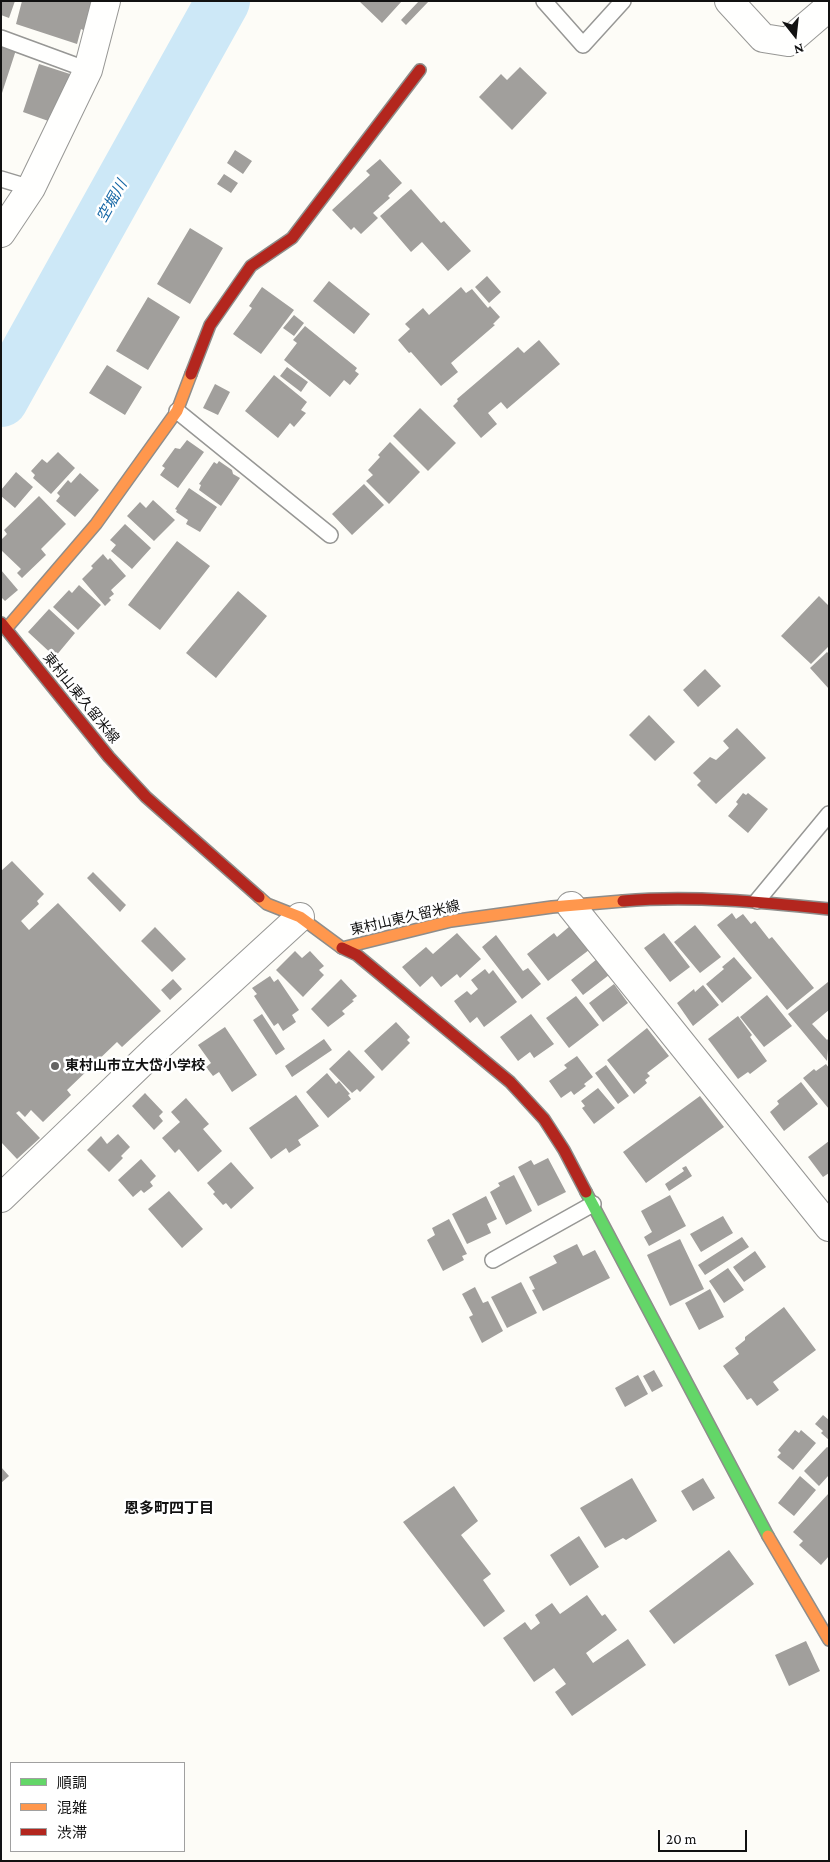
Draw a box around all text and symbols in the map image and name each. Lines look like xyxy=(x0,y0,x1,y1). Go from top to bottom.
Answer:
north arrow xyxy=(770,10,820,60)
text: N xyxy=(792,40,806,58)
water label: 空堀川 xyxy=(93,177,131,225)
street label: 東村山東久留米線 xyxy=(39,649,123,747)
street label: 東村山東久留米線 xyxy=(349,897,461,939)
place label: 東村山市立大岱小学校 xyxy=(65,1058,205,1074)
marker: 東村山市立大岱小学校 xyxy=(49,1060,61,1072)
district label: 恩多町四丁目 xyxy=(124,1499,214,1517)
legend xyxy=(10,1762,185,1852)
text: 順調 xyxy=(57,1775,87,1791)
text: 混雑 xyxy=(57,1800,87,1816)
scale bar xyxy=(660,1820,749,1852)
text: 渋滞 xyxy=(57,1825,87,1841)
text: 20 m xyxy=(666,1831,697,1847)

